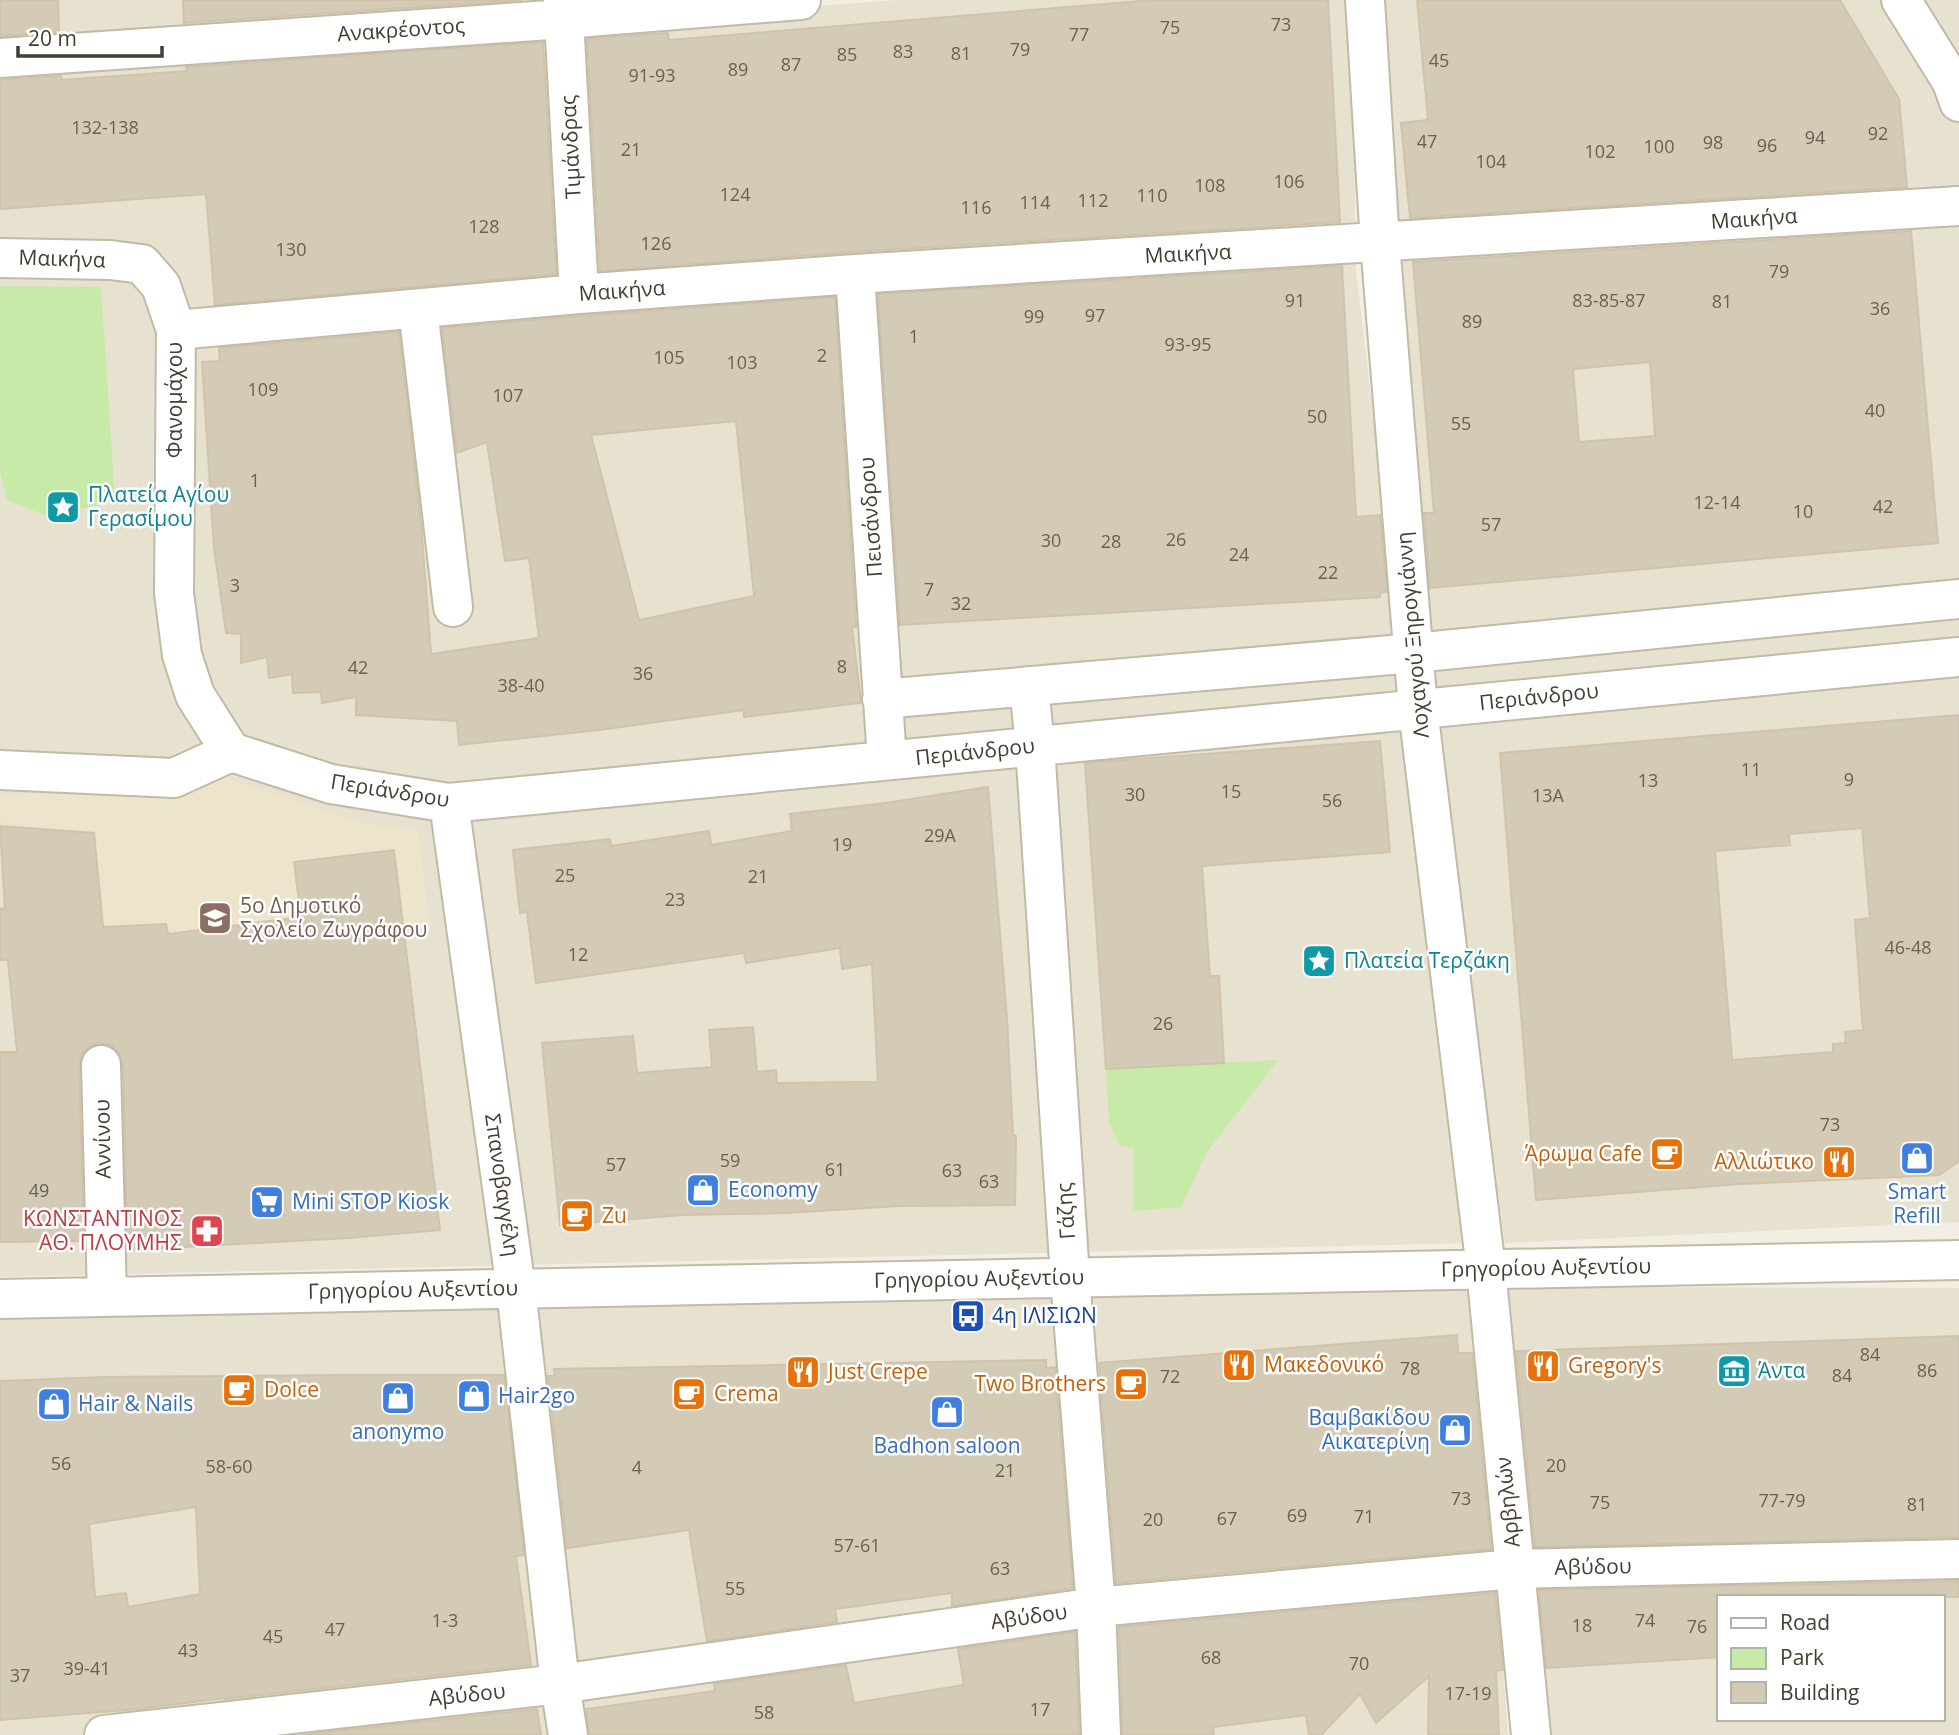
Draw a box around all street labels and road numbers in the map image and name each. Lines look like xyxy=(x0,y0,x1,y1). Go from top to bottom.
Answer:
street label: Ανακρέοντος xyxy=(336,11,466,47)
street label: Τιμάνδρας xyxy=(553,94,587,200)
street label: Μαικήνα xyxy=(1710,201,1798,235)
street label: Μαικήνα xyxy=(1144,237,1232,269)
street label: Μαικήνα xyxy=(18,242,106,274)
street label: Μαικήνα xyxy=(578,273,666,307)
street label: Φανομάχου xyxy=(160,342,188,458)
street label: Πεισάνδρου xyxy=(852,456,888,578)
street label: Λοχαγού Ξηρογιάννη xyxy=(1389,531,1435,740)
street label: Περιάνδρου xyxy=(1478,676,1600,716)
street label: Περιάνδρου xyxy=(914,731,1036,771)
street label: Περιάνδρου xyxy=(329,767,452,813)
street label: Αννίνου xyxy=(87,1099,117,1179)
street label: Σπανοβαγγέλη xyxy=(479,1112,527,1258)
street label: Γάζης xyxy=(1049,1182,1081,1240)
street label: Γρηγορίου Αυξεντίου xyxy=(1441,1251,1651,1283)
street label: Γρηγορίου Αυξεντίου xyxy=(874,1262,1084,1294)
street label: Γρηγορίου Αυξεντίου xyxy=(308,1273,518,1305)
street label: Αρβηλών xyxy=(1488,1455,1526,1549)
street label: Αβύδου xyxy=(1554,1551,1632,1581)
street label: Αβύδου xyxy=(989,1597,1069,1635)
street label: Αβύδου xyxy=(427,1676,507,1712)

